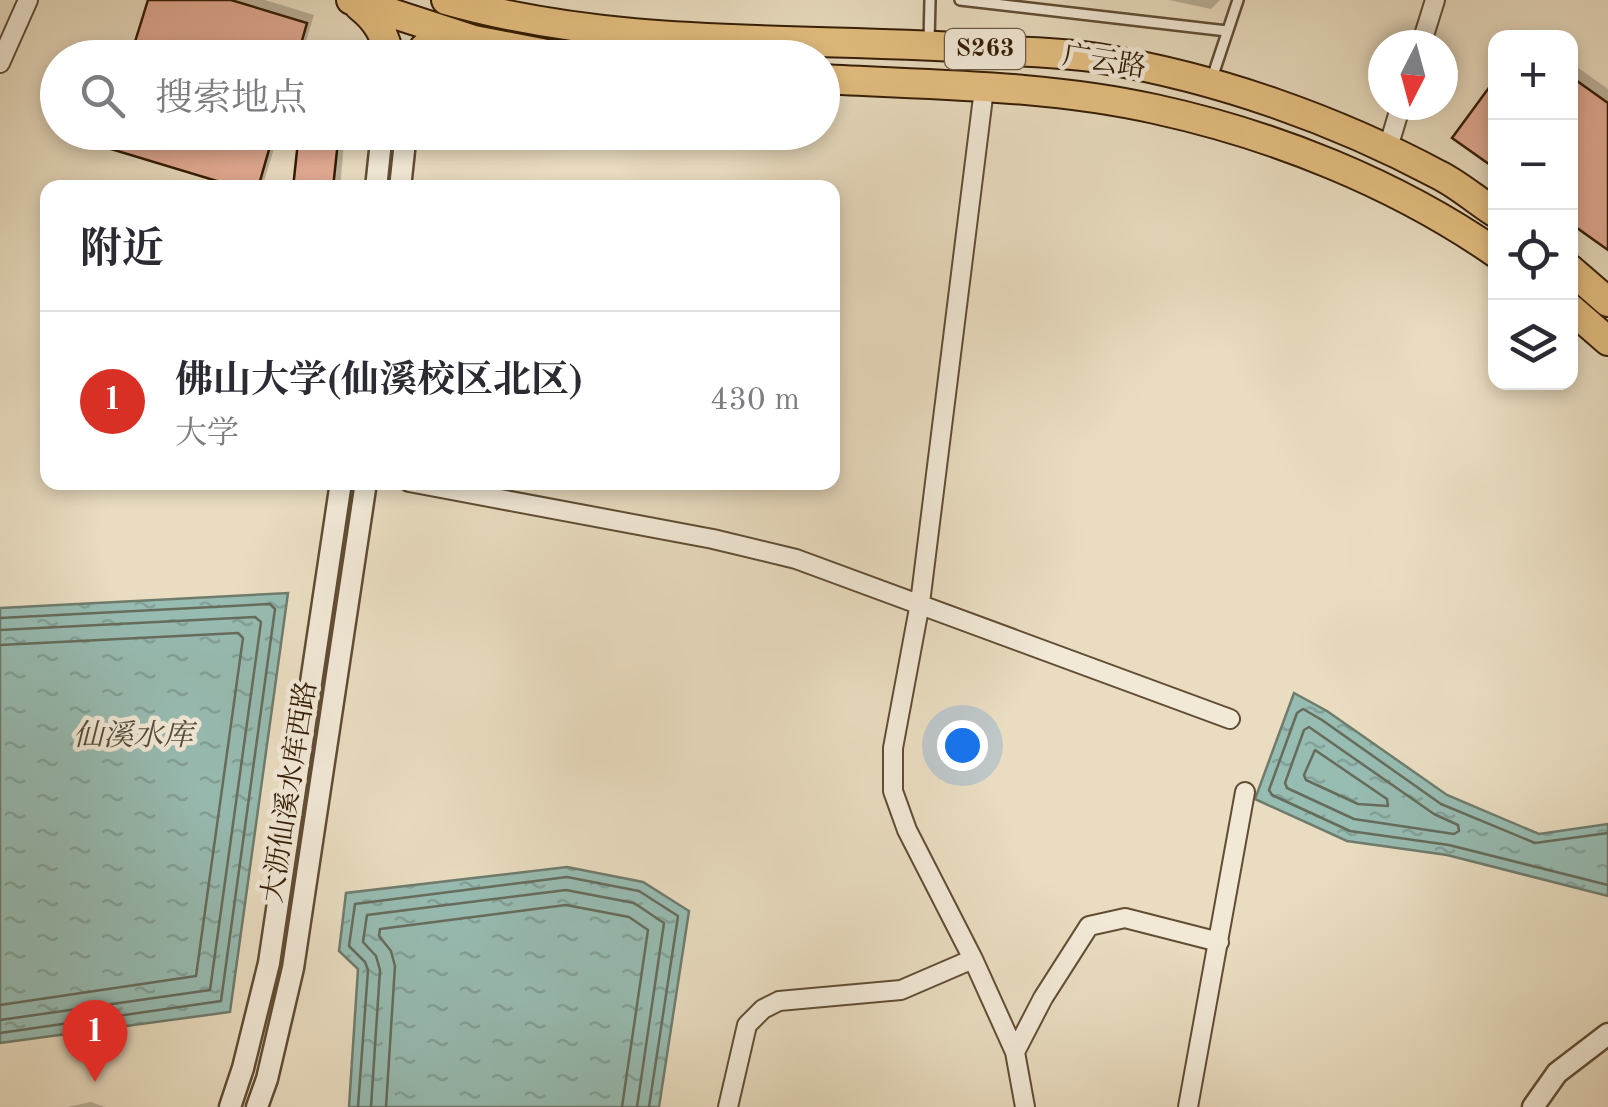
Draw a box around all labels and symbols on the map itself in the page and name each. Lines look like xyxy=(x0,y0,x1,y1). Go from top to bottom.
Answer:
road number: S263 xyxy=(945,29,1025,69)
north arrow xyxy=(1368,30,1458,120)
street label: 广云路 xyxy=(1060,40,1148,83)
street label: 大沥仙溪水库西路 xyxy=(257,679,322,905)
water label: 仙溪水库 xyxy=(73,719,198,752)
your location xyxy=(937,720,988,771)
pin: 1 xyxy=(62,1000,128,1082)

